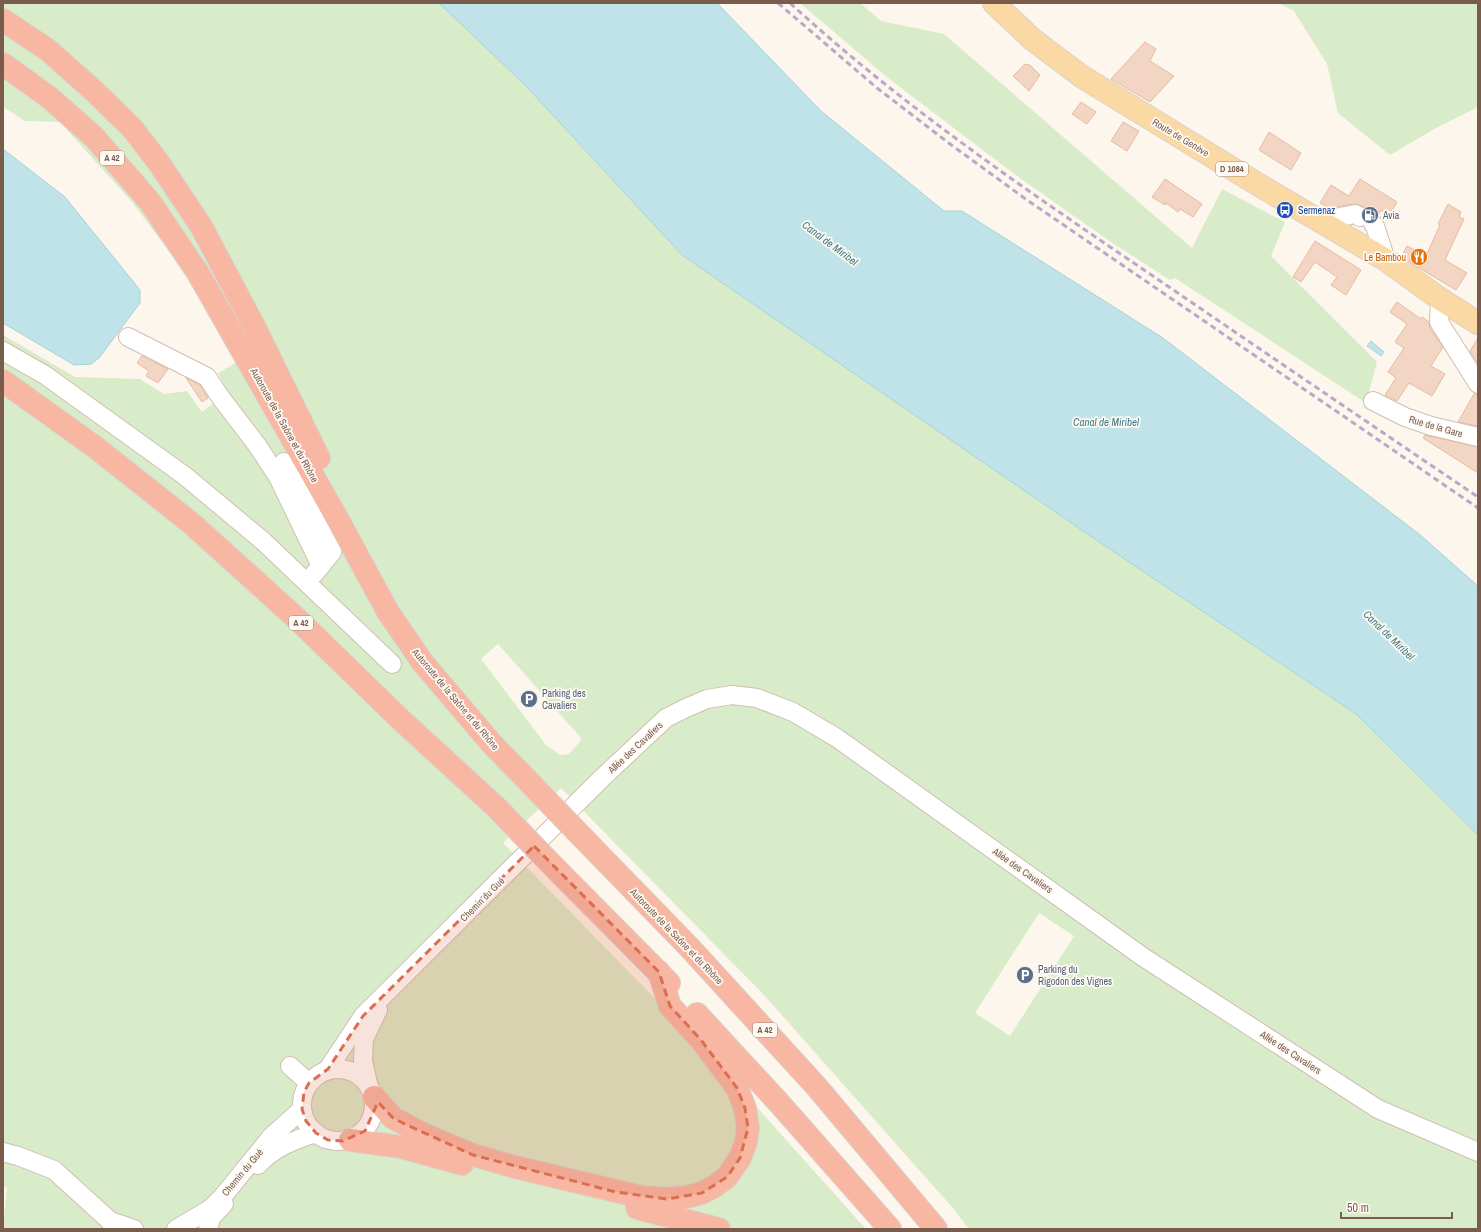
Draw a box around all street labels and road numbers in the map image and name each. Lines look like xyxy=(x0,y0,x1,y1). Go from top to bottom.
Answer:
street label: Route de Genève xyxy=(1150,115,1212,160)
road number: A 42 xyxy=(100,151,124,165)
road number: D 1084 xyxy=(1216,162,1248,176)
street label: Autoroute de la Saône et du Rhône xyxy=(247,365,322,485)
street label: Rue de la Gare xyxy=(1407,413,1465,441)
road number: A 42 xyxy=(289,616,313,630)
street label: Autoroute de la Saône et du Rhône xyxy=(409,645,502,753)
street label: Allée des Cavaliers xyxy=(604,719,666,777)
street label: Allée des Cavaliers xyxy=(989,844,1055,896)
street label: Chemin du Gué xyxy=(457,874,508,924)
street label: Autoroute de la Saône et du Rhône xyxy=(627,885,726,987)
road number: A 42 xyxy=(753,1023,777,1037)
street label: Allée des Cavaliers xyxy=(1257,1027,1324,1077)
street label: Chemin du Gué xyxy=(219,1146,266,1199)

